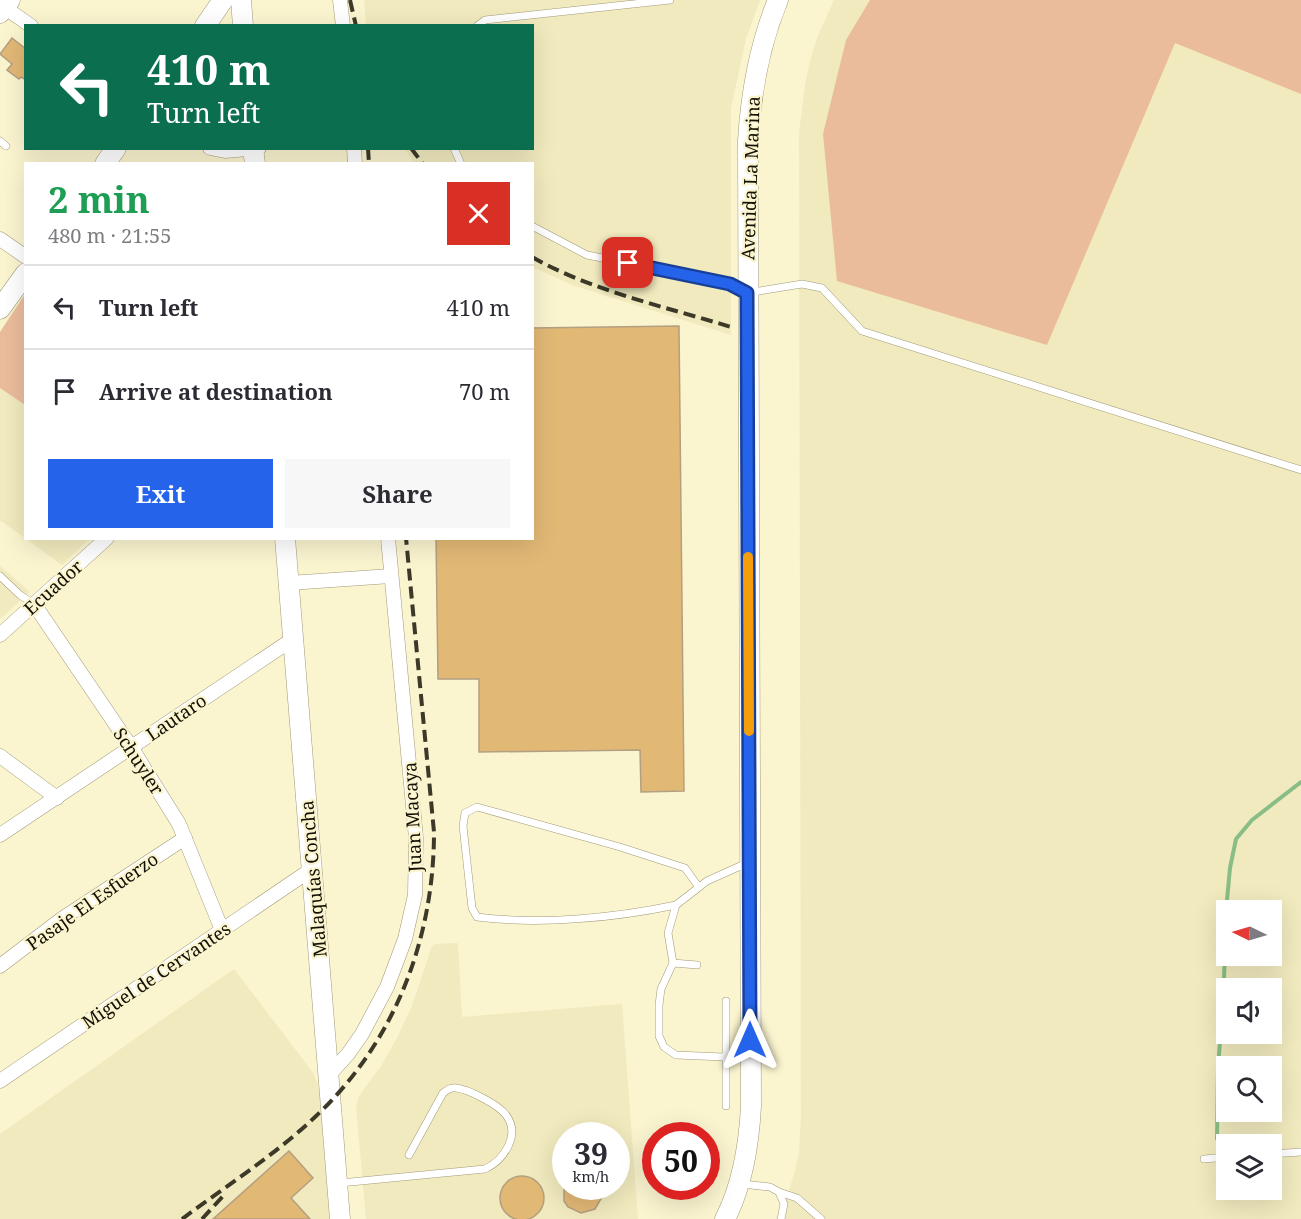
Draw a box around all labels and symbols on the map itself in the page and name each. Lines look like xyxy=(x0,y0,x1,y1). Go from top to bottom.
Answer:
street label: Avenida La Marina xyxy=(735,96,765,260)
pin xyxy=(602,237,653,288)
street label: Ecuador xyxy=(18,554,88,620)
street label: Lautaro xyxy=(141,688,211,746)
street label: Schuyler xyxy=(108,723,170,800)
street label: Juan Macaya xyxy=(397,761,427,874)
street label: Malaquías Concha xyxy=(294,800,332,958)
street label: Pasaje El Esfuerzo xyxy=(21,847,163,955)
north arrow xyxy=(1216,900,1282,966)
street label: Miguel de Cervantes xyxy=(77,916,235,1034)
position arrow xyxy=(718,1008,782,1072)
speed limit sign: 50 xyxy=(642,1122,720,1200)

